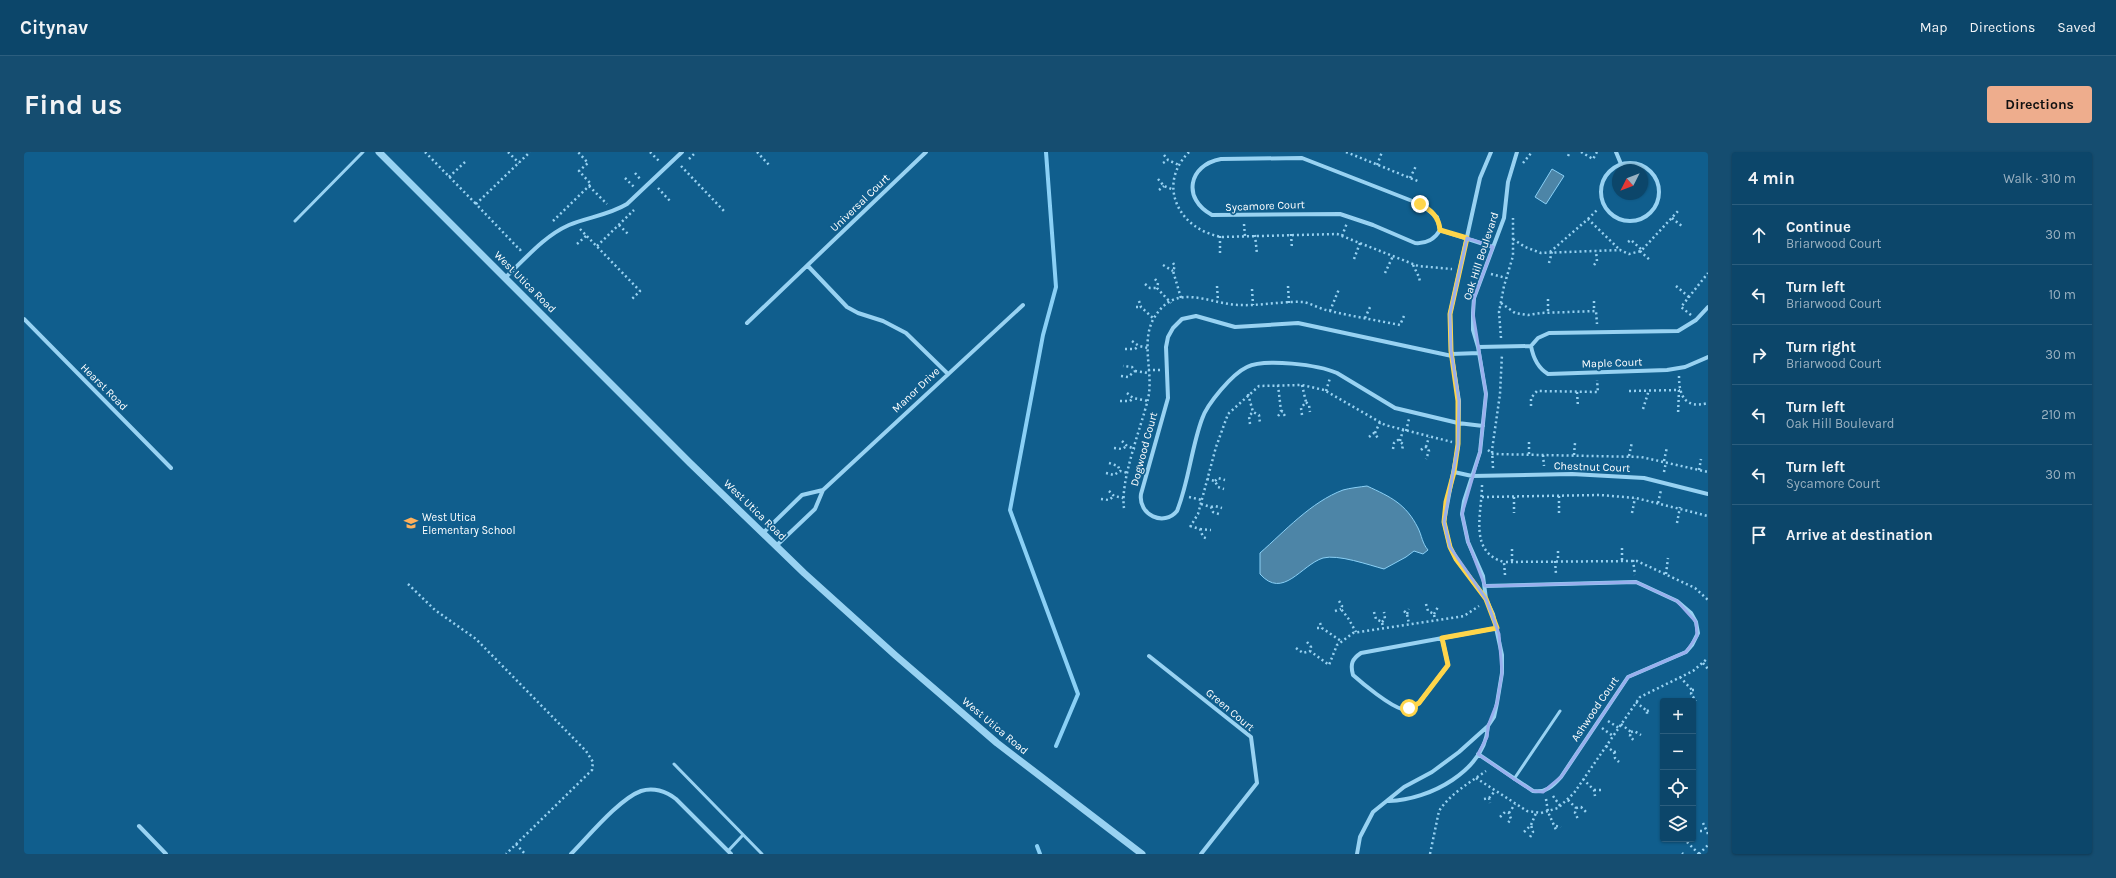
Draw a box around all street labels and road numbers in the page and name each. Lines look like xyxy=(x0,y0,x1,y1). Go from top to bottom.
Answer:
street label: Universal Court xyxy=(828,171,892,235)
street label: Sycamore Court xyxy=(1225,198,1305,214)
street label: Oak Hill Boulevard xyxy=(1461,210,1501,302)
street label: West Utica Road xyxy=(491,248,559,316)
street label: Maple Court xyxy=(1581,355,1643,371)
street label: Hearst Road xyxy=(78,361,130,413)
street label: Manor Drive xyxy=(890,364,943,415)
street label: Dogwood Court xyxy=(1128,411,1160,487)
street label: Chestnut Court xyxy=(1554,459,1630,475)
street label: West Utica Road xyxy=(721,477,789,543)
street label: Ashwood Court xyxy=(1569,674,1621,744)
street label: Green Court xyxy=(1203,686,1257,734)
street label: West Utica Road xyxy=(959,695,1031,757)

